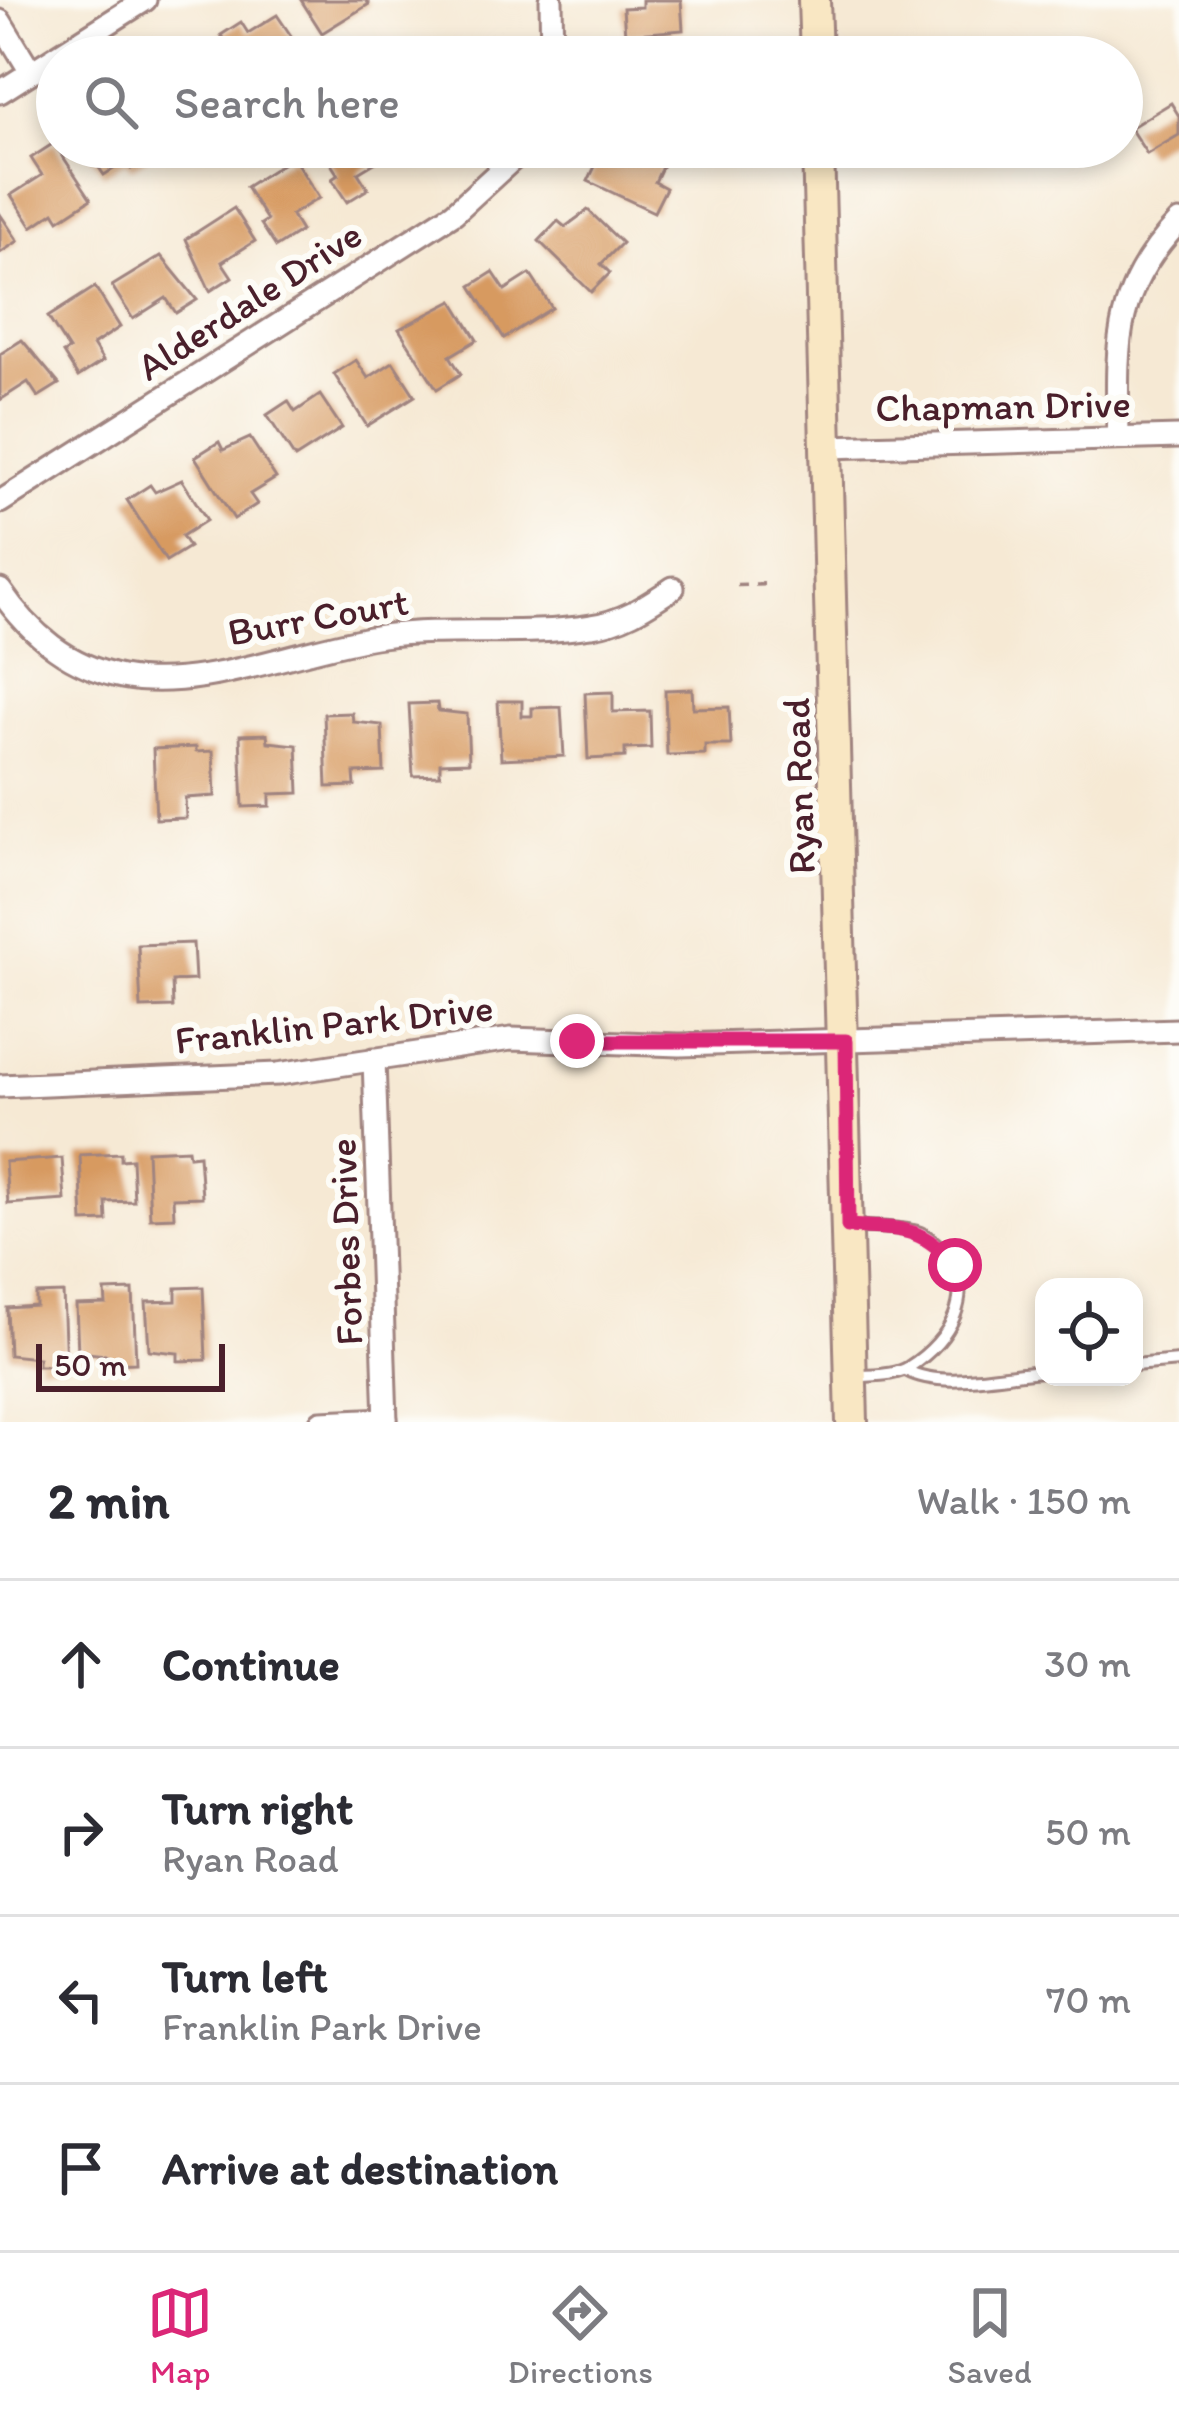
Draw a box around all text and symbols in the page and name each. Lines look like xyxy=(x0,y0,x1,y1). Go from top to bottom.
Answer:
search box xyxy=(36,36,1143,168)
icon: search xyxy=(78,69,144,135)
text: Search here xyxy=(174,75,400,129)
street label: Alderdale Drive xyxy=(128,210,370,390)
street label: Chapman Drive xyxy=(875,380,1131,431)
street label: Burr Court xyxy=(224,578,412,655)
street label: Ryan Road xyxy=(772,697,825,875)
street label: Franklin Park Drive xyxy=(173,983,496,1064)
route end xyxy=(550,1014,604,1068)
street label: Forbes Drive xyxy=(318,1138,373,1346)
route start xyxy=(928,1238,982,1292)
map controls xyxy=(1035,1278,1143,1386)
button: locate xyxy=(1035,1278,1143,1386)
scale bar xyxy=(36,1338,225,1391)
text: 50 m xyxy=(54,1345,127,1384)
text: 2 min xyxy=(48,1470,169,1531)
text: Walk · 150 m xyxy=(917,1477,1131,1524)
icon: ahead xyxy=(48,1631,114,1697)
text: Continue xyxy=(162,1637,340,1691)
text: 30 m xyxy=(1044,1640,1131,1687)
text: Turn right xyxy=(162,1781,353,1835)
icon: right xyxy=(48,1799,114,1865)
text: 50 m xyxy=(1045,1808,1131,1855)
text: Ryan Road xyxy=(162,1835,339,1882)
text: Turn left xyxy=(162,1949,328,2003)
icon: left xyxy=(48,1967,114,2033)
text: 70 m xyxy=(1046,1976,1131,2023)
text: Franklin Park Drive xyxy=(162,2003,482,2050)
icon: arrive xyxy=(48,2135,114,2201)
text: Arrive at destination xyxy=(162,2141,558,2195)
tab: Map xyxy=(147,2280,213,2391)
tab: Directions xyxy=(508,2280,653,2391)
tab: Saved xyxy=(948,2280,1032,2391)

